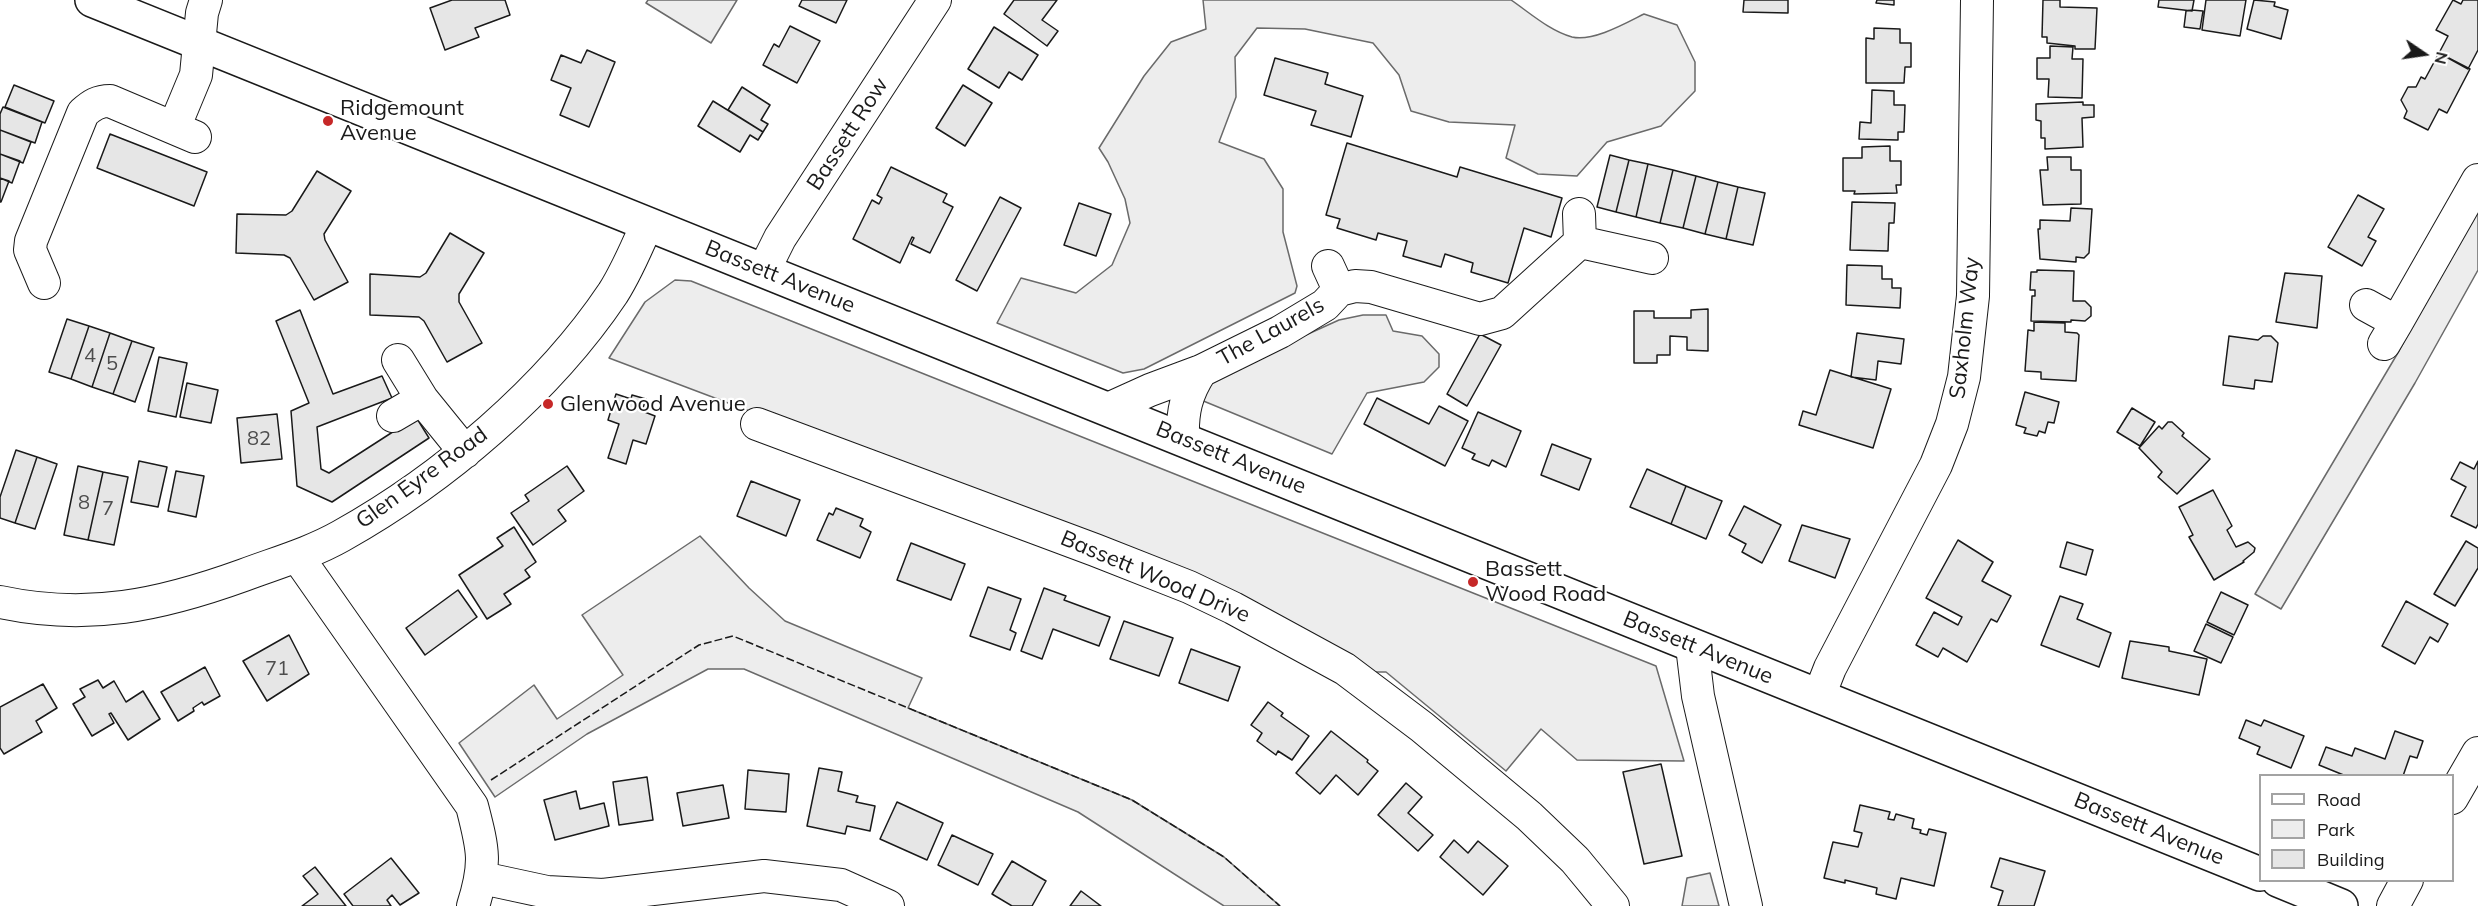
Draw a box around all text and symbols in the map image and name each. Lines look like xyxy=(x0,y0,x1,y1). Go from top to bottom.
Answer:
north arrow xyxy=(2394,24,2454,84)
text: N xyxy=(2430,50,2453,66)
street label: Bassett Row xyxy=(802,73,894,195)
place label: Ridgemount Avenue xyxy=(340,95,464,146)
marker: Ridgemount Avenue xyxy=(321,114,335,128)
street label: Bassett Avenue xyxy=(701,235,859,319)
street label: Saxholm Way xyxy=(1944,256,1986,400)
street label: The Laurels xyxy=(1213,292,1329,372)
house number: 4 xyxy=(84,344,96,368)
house number: 5 xyxy=(106,352,118,376)
place label: Glenwood Avenue xyxy=(560,391,746,417)
marker: Glenwood Avenue xyxy=(541,397,555,411)
street label: Bassett Avenue xyxy=(1152,416,1310,500)
street label: Glen Eyre Road xyxy=(351,422,493,534)
house number: 82 xyxy=(247,427,271,451)
house number: 8 xyxy=(78,491,90,515)
house number: 7 xyxy=(102,497,114,521)
street label: Bassett Wood Drive xyxy=(1056,525,1254,629)
place label: Bassett Wood Road xyxy=(1485,556,1606,608)
marker: Bassett Wood Road xyxy=(1466,575,1480,589)
street label: Bassett Avenue xyxy=(1619,606,1777,690)
house number: 71 xyxy=(265,657,289,681)
legend xyxy=(2259,774,2454,882)
street label: Bassett Avenue xyxy=(2070,787,2228,871)
text: Road xyxy=(2317,788,2361,811)
text: Park xyxy=(2317,818,2355,841)
text: Building xyxy=(2317,848,2385,871)

